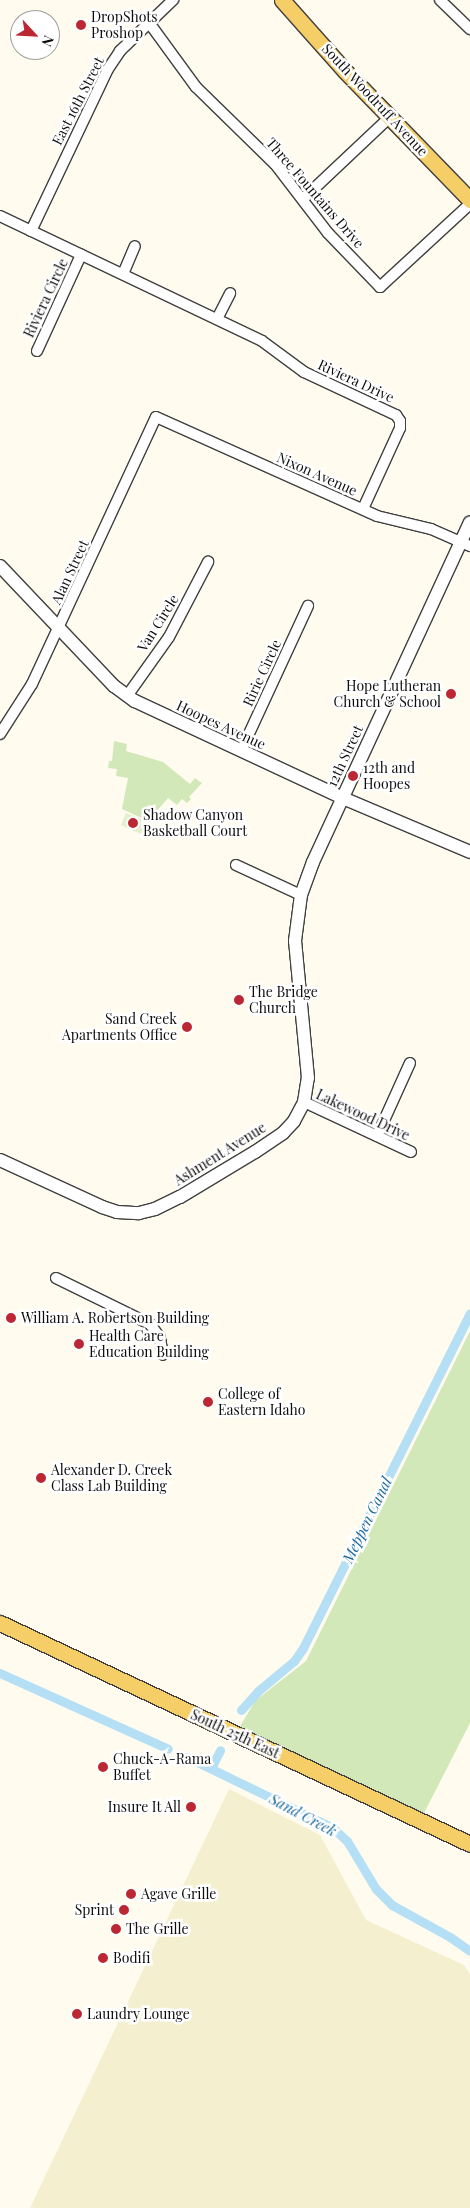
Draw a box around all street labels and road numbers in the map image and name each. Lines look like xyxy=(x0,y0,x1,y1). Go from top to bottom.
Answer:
street label: South Woodruff Avenue xyxy=(318,40,432,160)
street label: East 16th Street xyxy=(49,54,107,148)
street label: Three Fountains Drive xyxy=(263,134,367,252)
street label: Riviera Circle xyxy=(20,256,72,340)
street label: Riviera Drive xyxy=(315,356,397,406)
street label: Nixon Avenue xyxy=(274,449,360,499)
street label: Alan Street xyxy=(48,537,92,607)
street label: Van Circle xyxy=(134,591,182,655)
street label: Ririe Circle xyxy=(239,637,285,709)
street label: Hoopes Avenue xyxy=(174,697,268,753)
street label: 12th Street xyxy=(323,722,367,790)
street label: Lakewood Drive xyxy=(313,1086,413,1144)
street label: Ashment Avenue xyxy=(171,1119,269,1189)
street label: South 25th East xyxy=(188,1706,282,1762)

